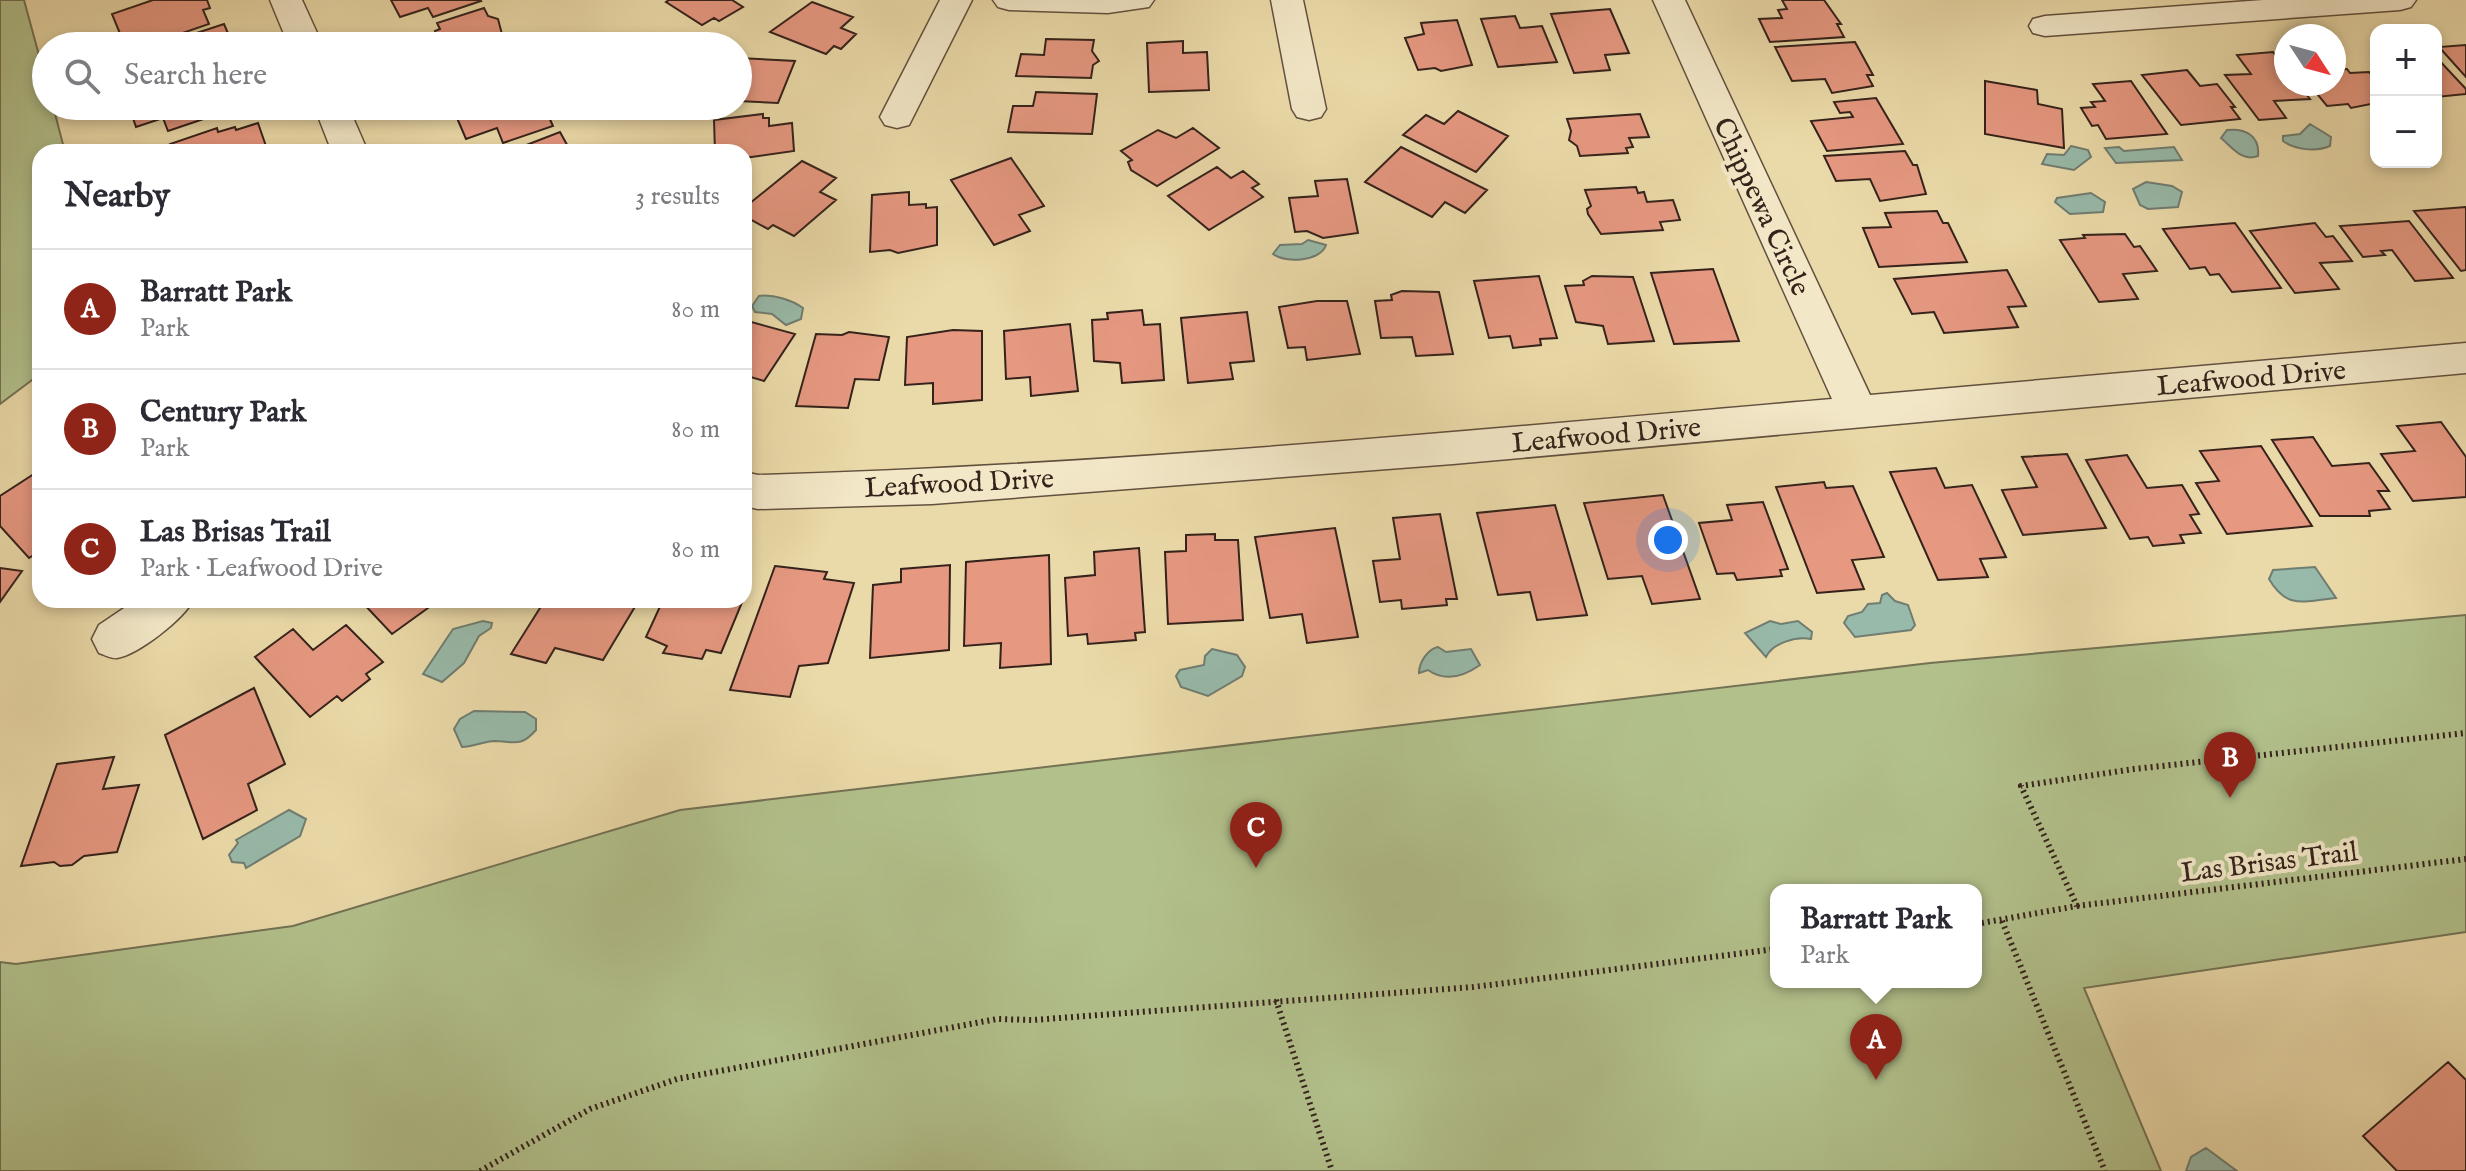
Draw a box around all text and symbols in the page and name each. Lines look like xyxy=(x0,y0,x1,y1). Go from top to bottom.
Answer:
north arrow xyxy=(2274,24,2346,96)
map controls xyxy=(2370,24,2442,168)
button: + xyxy=(2370,24,2442,96)
search box xyxy=(32,32,752,120)
icon: search xyxy=(60,54,104,98)
text: Search here xyxy=(124,57,267,95)
button: − xyxy=(2370,96,2442,168)
street label: Chippewa Circle xyxy=(1704,113,1817,302)
text: Nearby xyxy=(64,175,170,218)
text: 3 results xyxy=(635,180,720,213)
text: Barratt Park xyxy=(140,274,292,312)
text: A xyxy=(81,293,99,326)
text: 80 m xyxy=(671,293,720,326)
text: Park xyxy=(140,312,189,345)
street label: Leafwood Drive xyxy=(2155,354,2347,405)
text: Century Park xyxy=(140,394,306,432)
street label: Leafwood Drive xyxy=(1510,411,1702,462)
text: B xyxy=(81,413,99,446)
text: 80 m xyxy=(671,413,720,446)
text: Park xyxy=(140,432,189,465)
street label: Leafwood Drive xyxy=(863,462,1055,507)
text: Las Brisas Trail xyxy=(140,514,331,552)
your location xyxy=(1648,520,1688,560)
text: C xyxy=(81,533,99,566)
text: 80 m xyxy=(671,533,720,566)
text: Park · Leafwood Drive xyxy=(140,552,383,585)
pin: B xyxy=(2204,732,2256,798)
pin: C xyxy=(1230,802,1282,868)
street label: Las Brisas Trail xyxy=(2179,835,2360,892)
popup xyxy=(1770,884,1982,988)
text: Barratt Park xyxy=(1800,901,1952,939)
text: Park xyxy=(1800,939,1849,972)
pin: A xyxy=(1850,1014,1902,1080)

